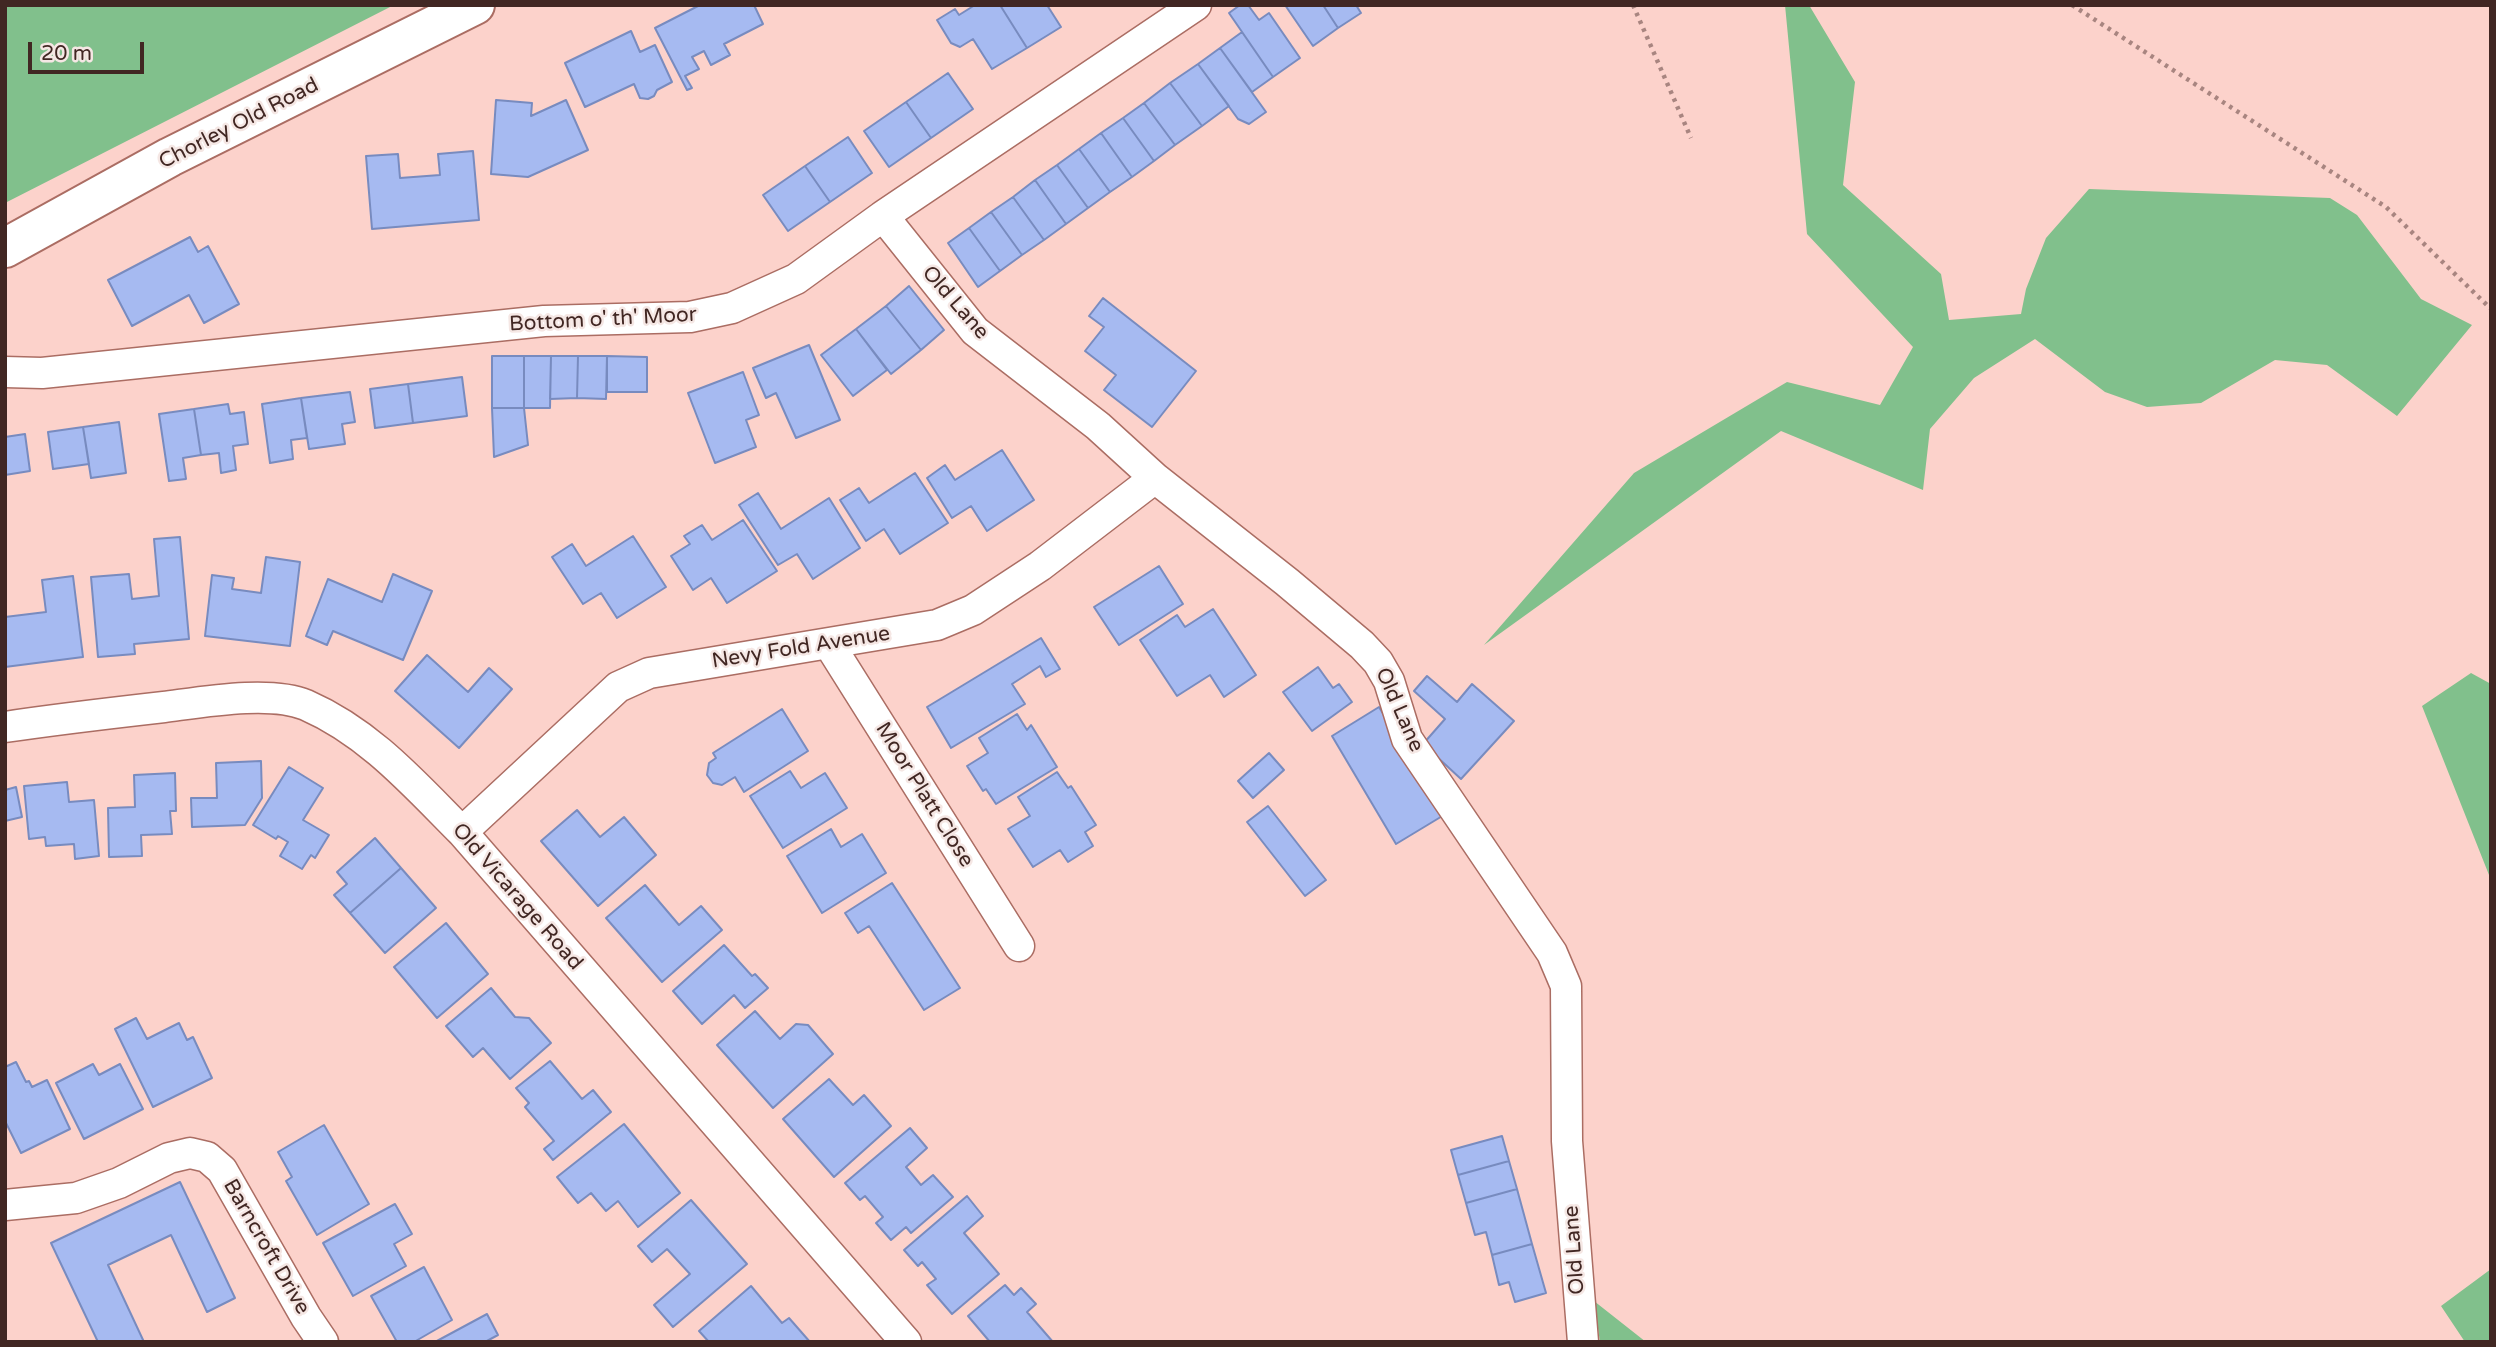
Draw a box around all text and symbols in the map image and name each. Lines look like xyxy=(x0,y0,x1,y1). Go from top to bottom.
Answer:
scale bar xyxy=(32,28,147,72)
text: 20 m xyxy=(41,41,92,66)
street label: Chorley Old Road xyxy=(155,73,323,175)
street label: Old Lane xyxy=(916,261,994,345)
street label: Bottom o' th' Moor xyxy=(509,303,697,337)
street label: Nevy Fold Avenue xyxy=(710,621,892,675)
street label: Old Lane xyxy=(1369,664,1429,756)
street label: Moor Platt Close xyxy=(869,718,979,872)
street label: Old Vicarage Road xyxy=(446,818,588,976)
street label: Barncroft Drive xyxy=(217,1175,315,1319)
street label: Old Lane xyxy=(1559,1205,1591,1295)

